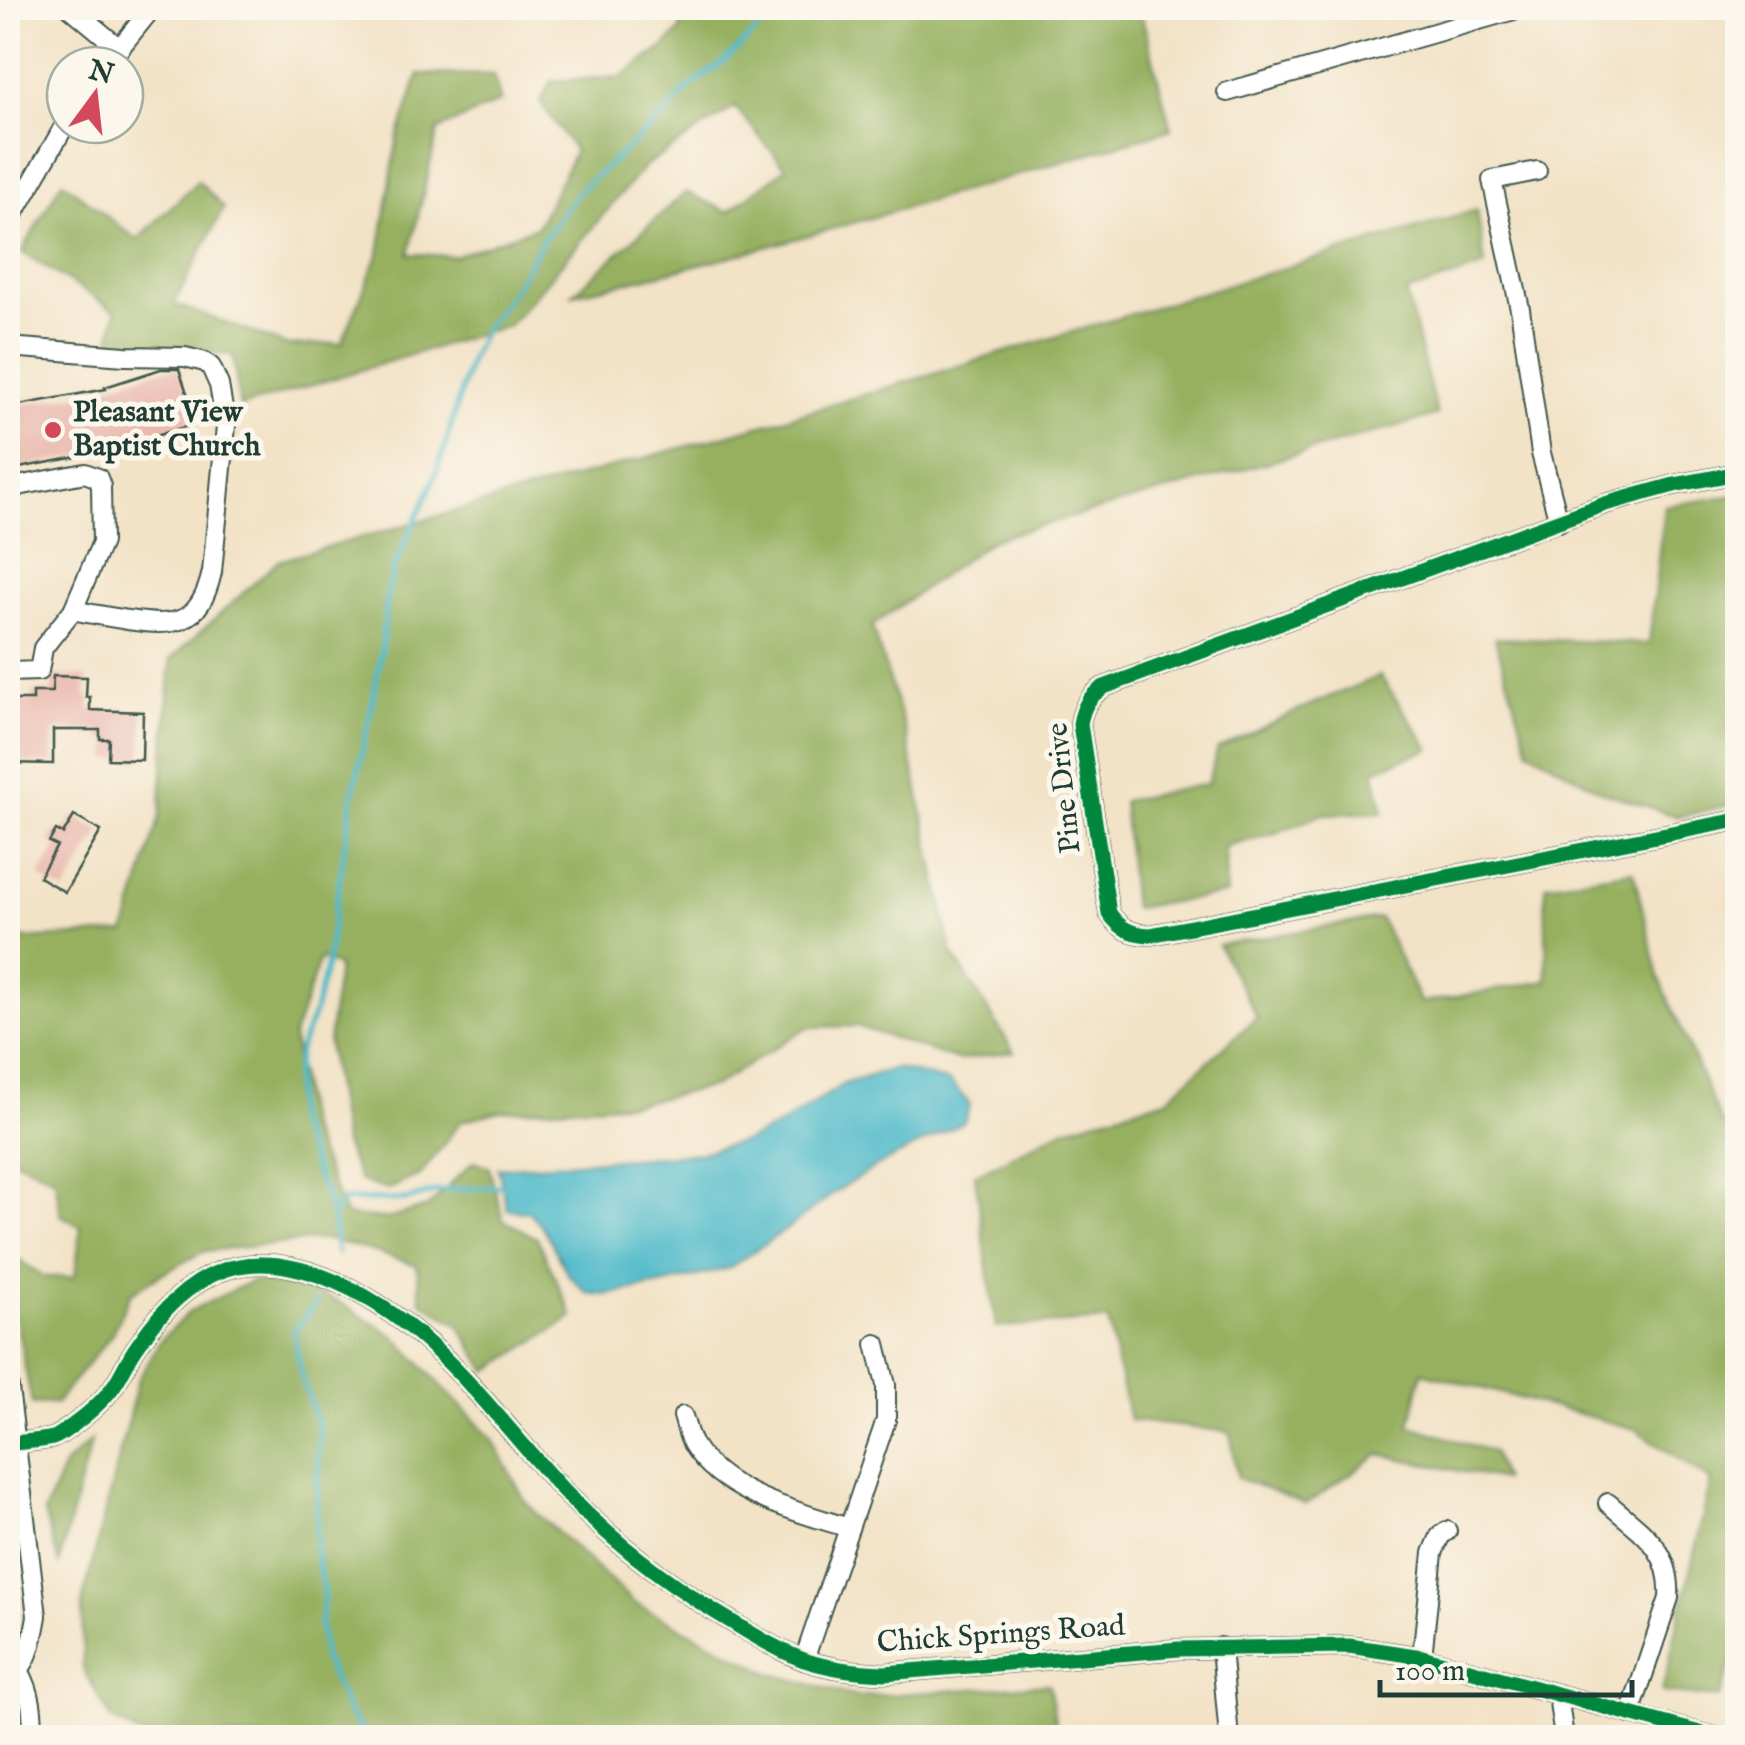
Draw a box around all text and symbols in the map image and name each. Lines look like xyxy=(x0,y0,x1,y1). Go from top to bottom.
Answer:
north arrow xyxy=(45,45,145,145)
text: N xyxy=(84,53,117,93)
place label: Pleasant View Baptist Church xyxy=(73,394,261,466)
marker: Pleasant View Baptist Church xyxy=(42,419,64,441)
street label: Pine Drive xyxy=(1039,721,1091,855)
street label: Chick Springs Road xyxy=(876,1607,1127,1663)
scale bar xyxy=(1380,1635,1632,1697)
text: 100 m xyxy=(1395,1653,1465,1691)

